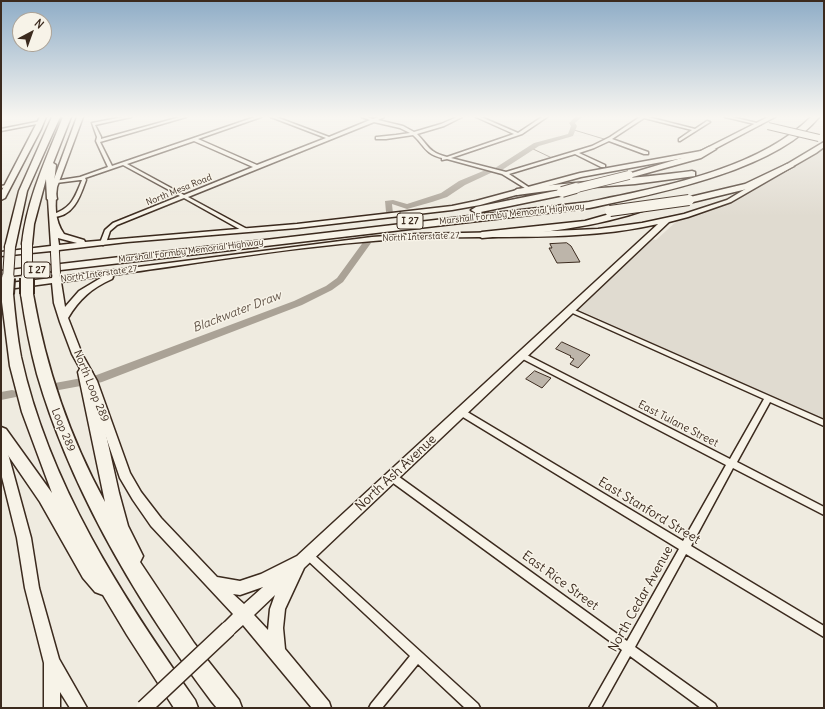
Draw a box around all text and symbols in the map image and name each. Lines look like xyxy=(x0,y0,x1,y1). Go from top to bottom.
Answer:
north arrow xyxy=(12,12,52,52)
text: N xyxy=(32,16,47,31)
street label: North Mesa Road xyxy=(145,172,213,208)
street label: Marshall Formby Memorial Highway xyxy=(439,201,585,227)
road number: I 27 xyxy=(397,213,423,229)
street label: North Interstate 27 xyxy=(382,230,460,244)
street label: Marshall Formby Memorial Highway xyxy=(118,237,264,265)
road number: I 27 xyxy=(24,262,50,278)
street label: North Interstate 27 xyxy=(60,263,138,285)
water label: Blackwater Draw xyxy=(191,289,283,335)
street label: North Loop 289 xyxy=(71,348,111,424)
street label: East Tulane Street xyxy=(636,398,720,450)
street label: Loop 289 xyxy=(48,406,78,454)
street label: North Ash Avenue xyxy=(352,432,440,514)
street label: East Stanford Street xyxy=(595,474,703,548)
street label: North Cedar Avenue xyxy=(605,543,677,655)
street label: East Rice Street xyxy=(519,548,601,614)

